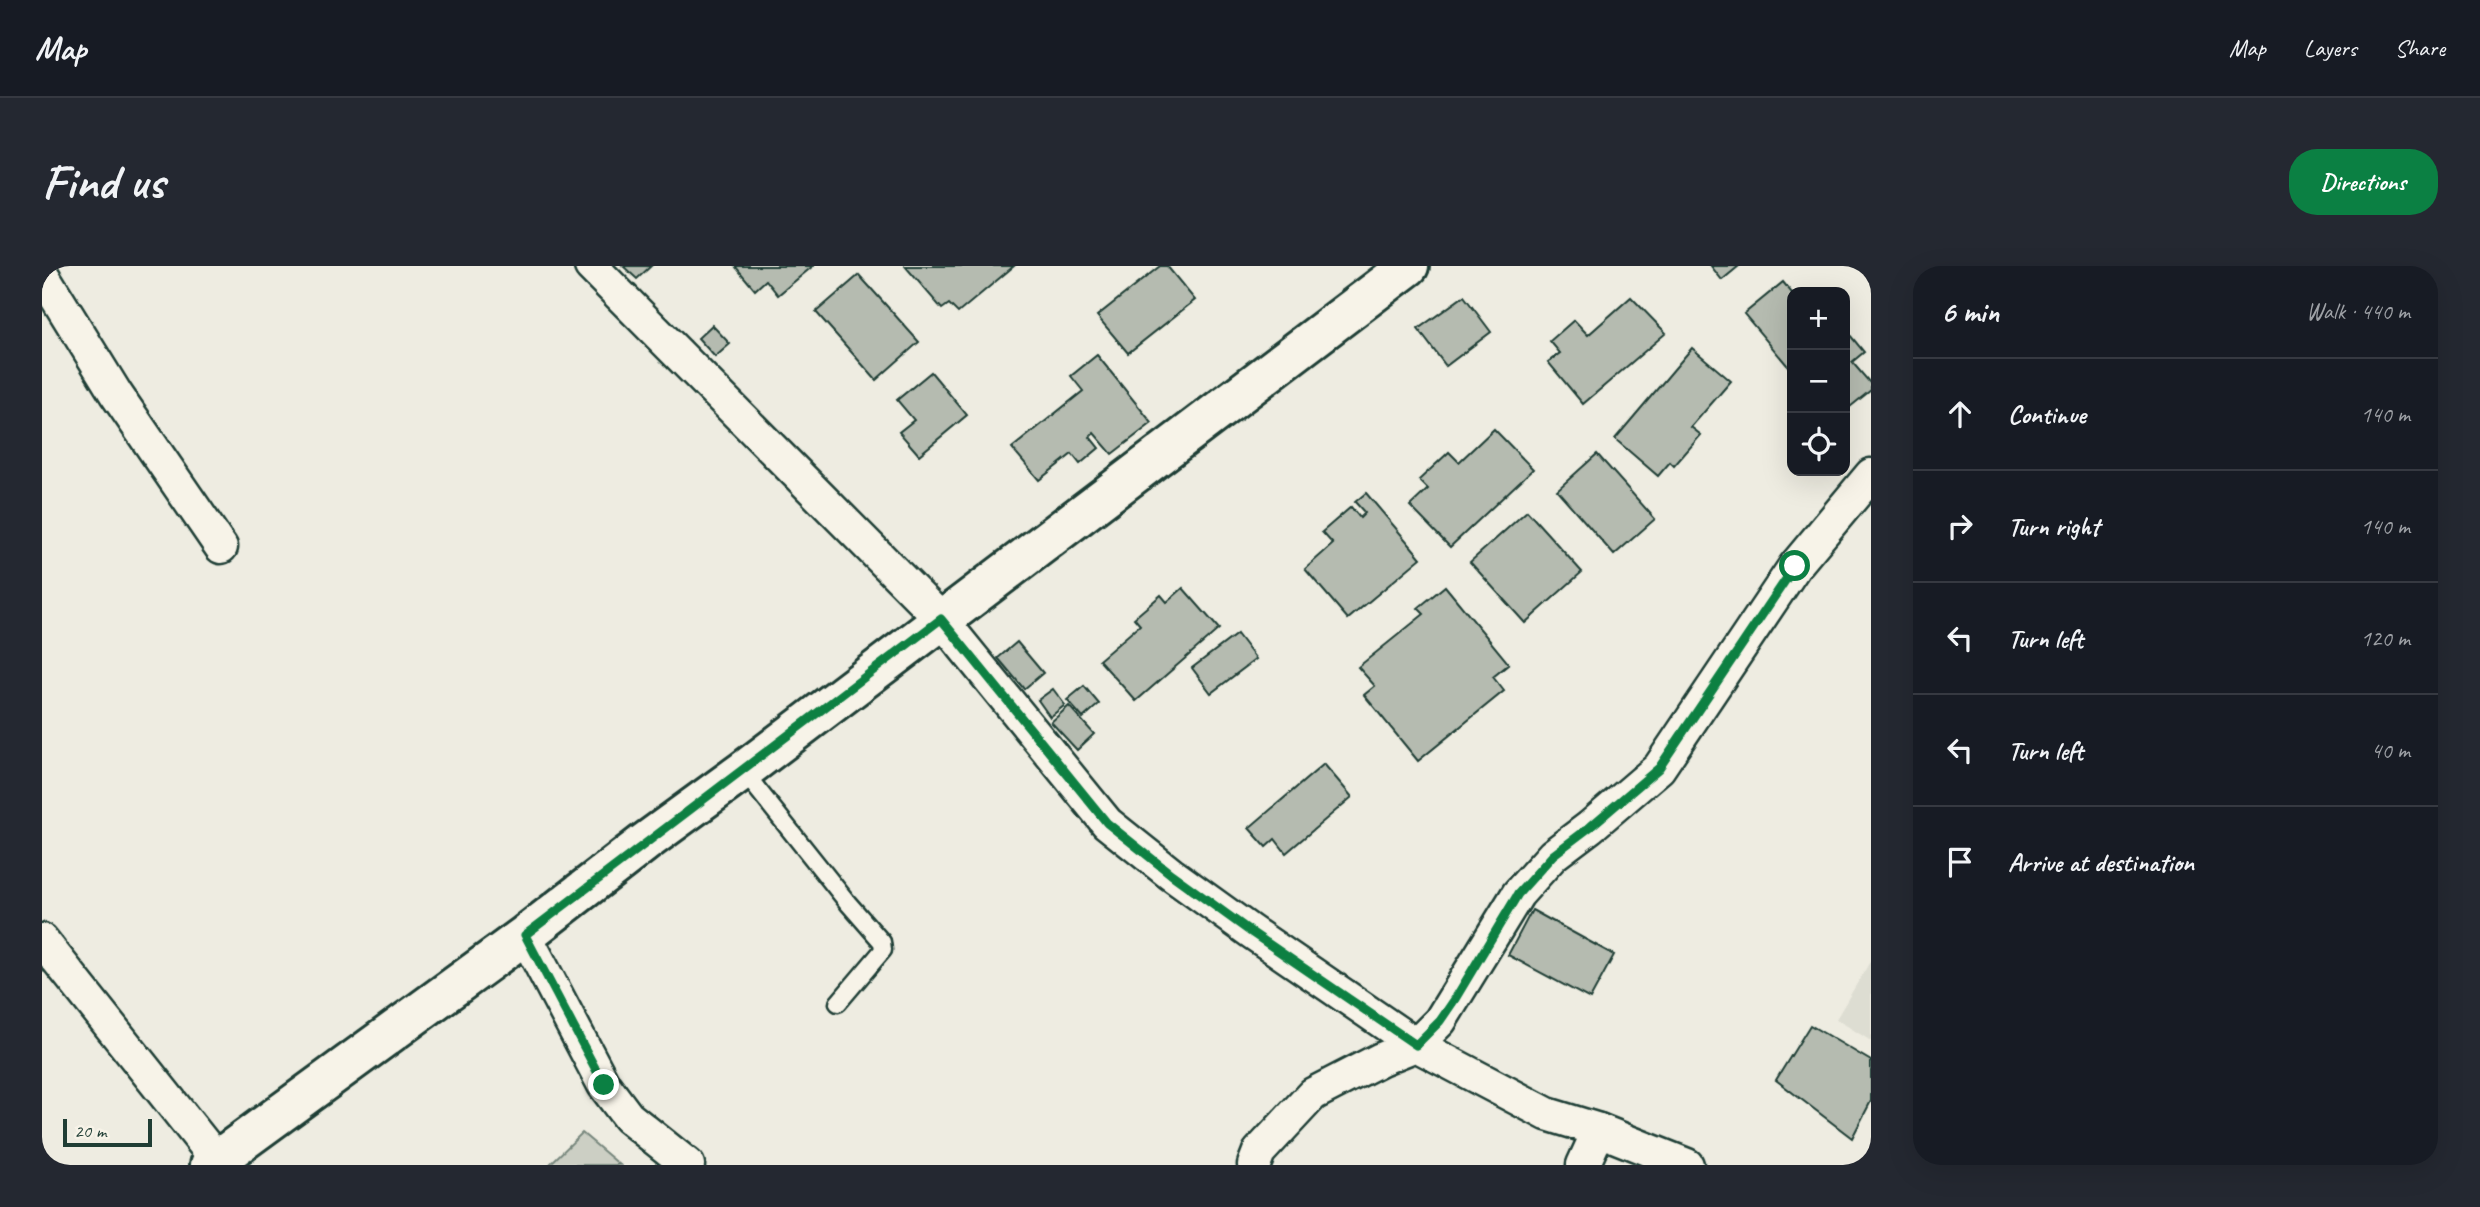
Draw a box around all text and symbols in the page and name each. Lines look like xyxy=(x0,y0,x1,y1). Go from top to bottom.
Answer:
text: Map xyxy=(35,27,86,69)
text: Map xyxy=(2229,33,2266,63)
text: Layers xyxy=(2304,33,2357,63)
text: Share xyxy=(2395,33,2445,63)
button: Directions xyxy=(2289,149,2438,215)
text: Find us xyxy=(42,151,164,213)
map controls xyxy=(1787,287,1850,476)
button: + xyxy=(1787,287,1850,350)
text: 6 min xyxy=(1941,293,1999,331)
text: Walk · 440 m xyxy=(2306,297,2410,326)
button: − xyxy=(1787,350,1850,413)
icon: ahead xyxy=(1941,395,1979,433)
text: Continue xyxy=(2008,398,2086,431)
text: 140 m xyxy=(2361,400,2410,429)
button: locate xyxy=(1787,413,1850,476)
icon: right xyxy=(1941,507,1979,545)
text: Turn right xyxy=(2008,510,2099,543)
text: 140 m xyxy=(2361,512,2410,541)
route start xyxy=(1779,550,1810,581)
icon: left xyxy=(1941,619,1979,657)
text: Turn left xyxy=(2008,622,2083,655)
text: 120 m xyxy=(2361,624,2410,653)
icon: left xyxy=(1941,731,1979,769)
text: Turn left xyxy=(2008,734,2083,767)
text: 40 m xyxy=(2371,736,2410,765)
icon: arrive xyxy=(1941,843,1979,881)
text: Arrive at destination xyxy=(2008,846,2194,879)
route end xyxy=(588,1069,619,1100)
scale bar xyxy=(63,1116,152,1148)
text: 20 m xyxy=(74,1119,106,1143)

